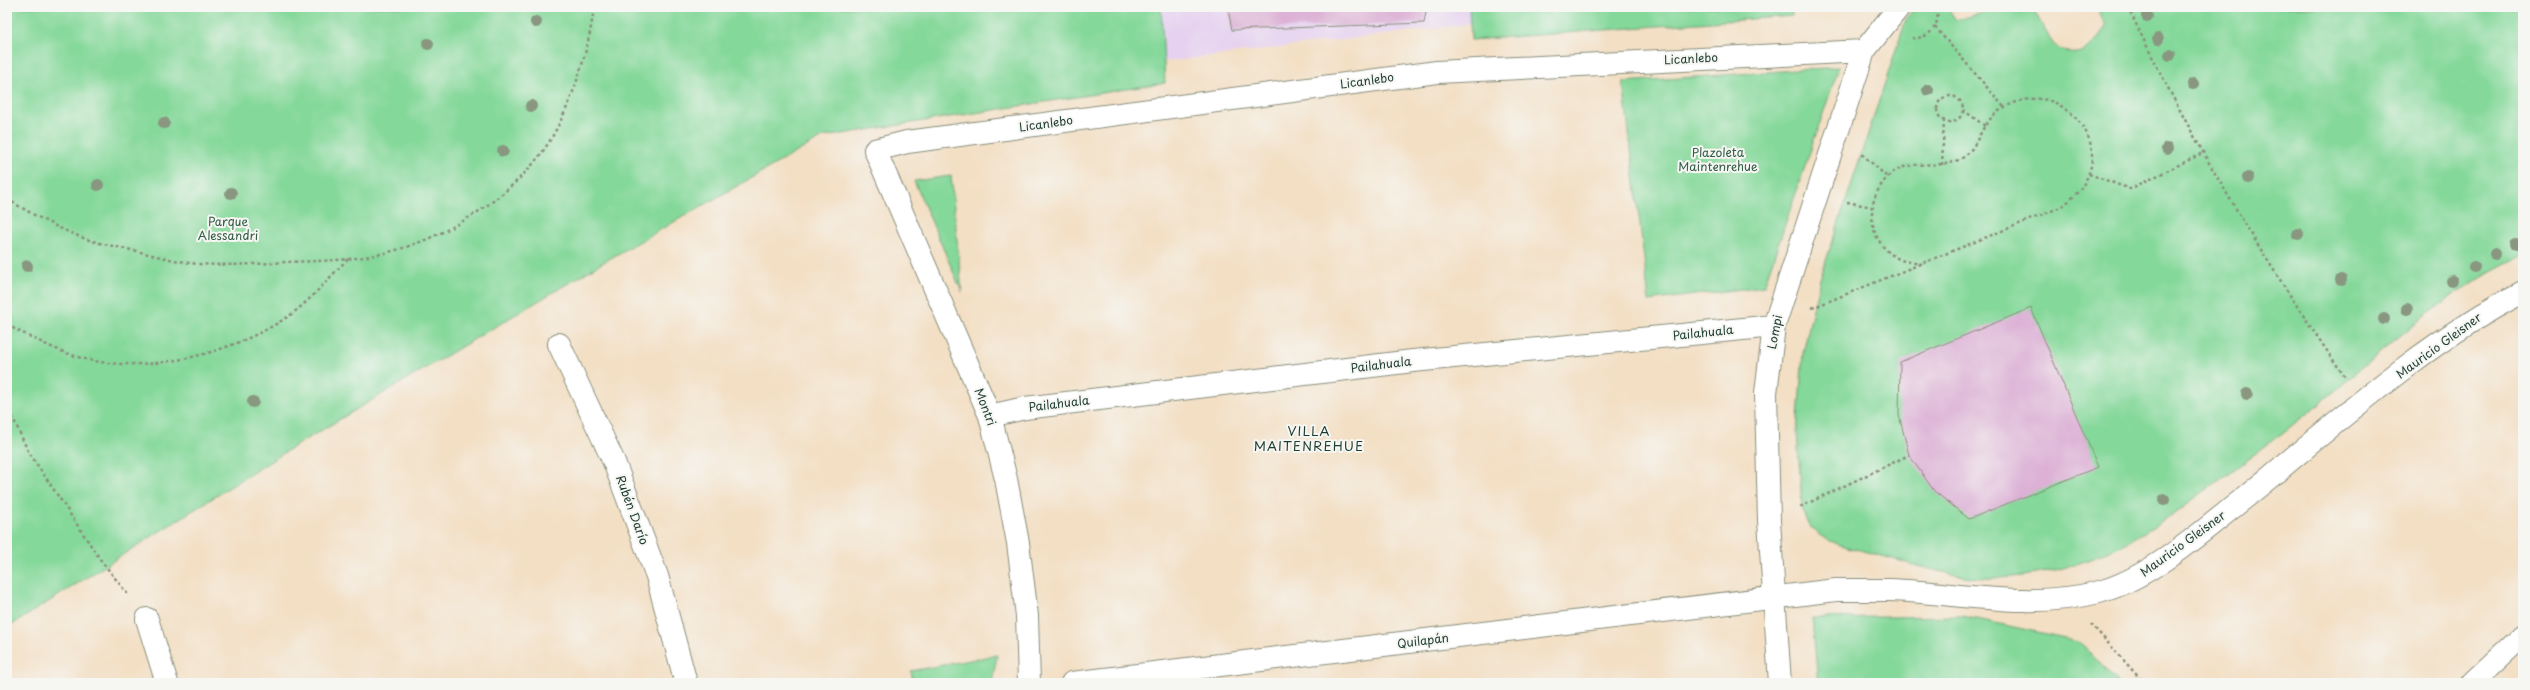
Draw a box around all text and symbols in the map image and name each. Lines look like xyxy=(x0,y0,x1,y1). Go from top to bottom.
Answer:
street label: Licanlebo xyxy=(1663,48,1719,68)
street label: Licanlebo xyxy=(1339,67,1395,93)
street label: Licanlebo xyxy=(1018,110,1074,136)
park label: Plazoleta Maintenrehue xyxy=(1678,143,1758,175)
park label: Parque Alessandri xyxy=(198,212,258,244)
street label: Mauricio Gleisner xyxy=(2392,308,2485,382)
street label: Lompi xyxy=(1762,313,1786,350)
street label: Pailahuala xyxy=(1672,320,1735,344)
street label: Pailahuala xyxy=(1350,351,1413,377)
street label: Montri xyxy=(971,385,1001,428)
street label: Pailahuala xyxy=(1028,390,1091,416)
district label: VILLA MAITENREHUE xyxy=(1254,421,1364,455)
street label: Rubén Darío xyxy=(612,472,654,547)
street label: Mauricio Gleisner xyxy=(2136,506,2229,580)
street label: Quilapán xyxy=(1396,628,1450,652)

